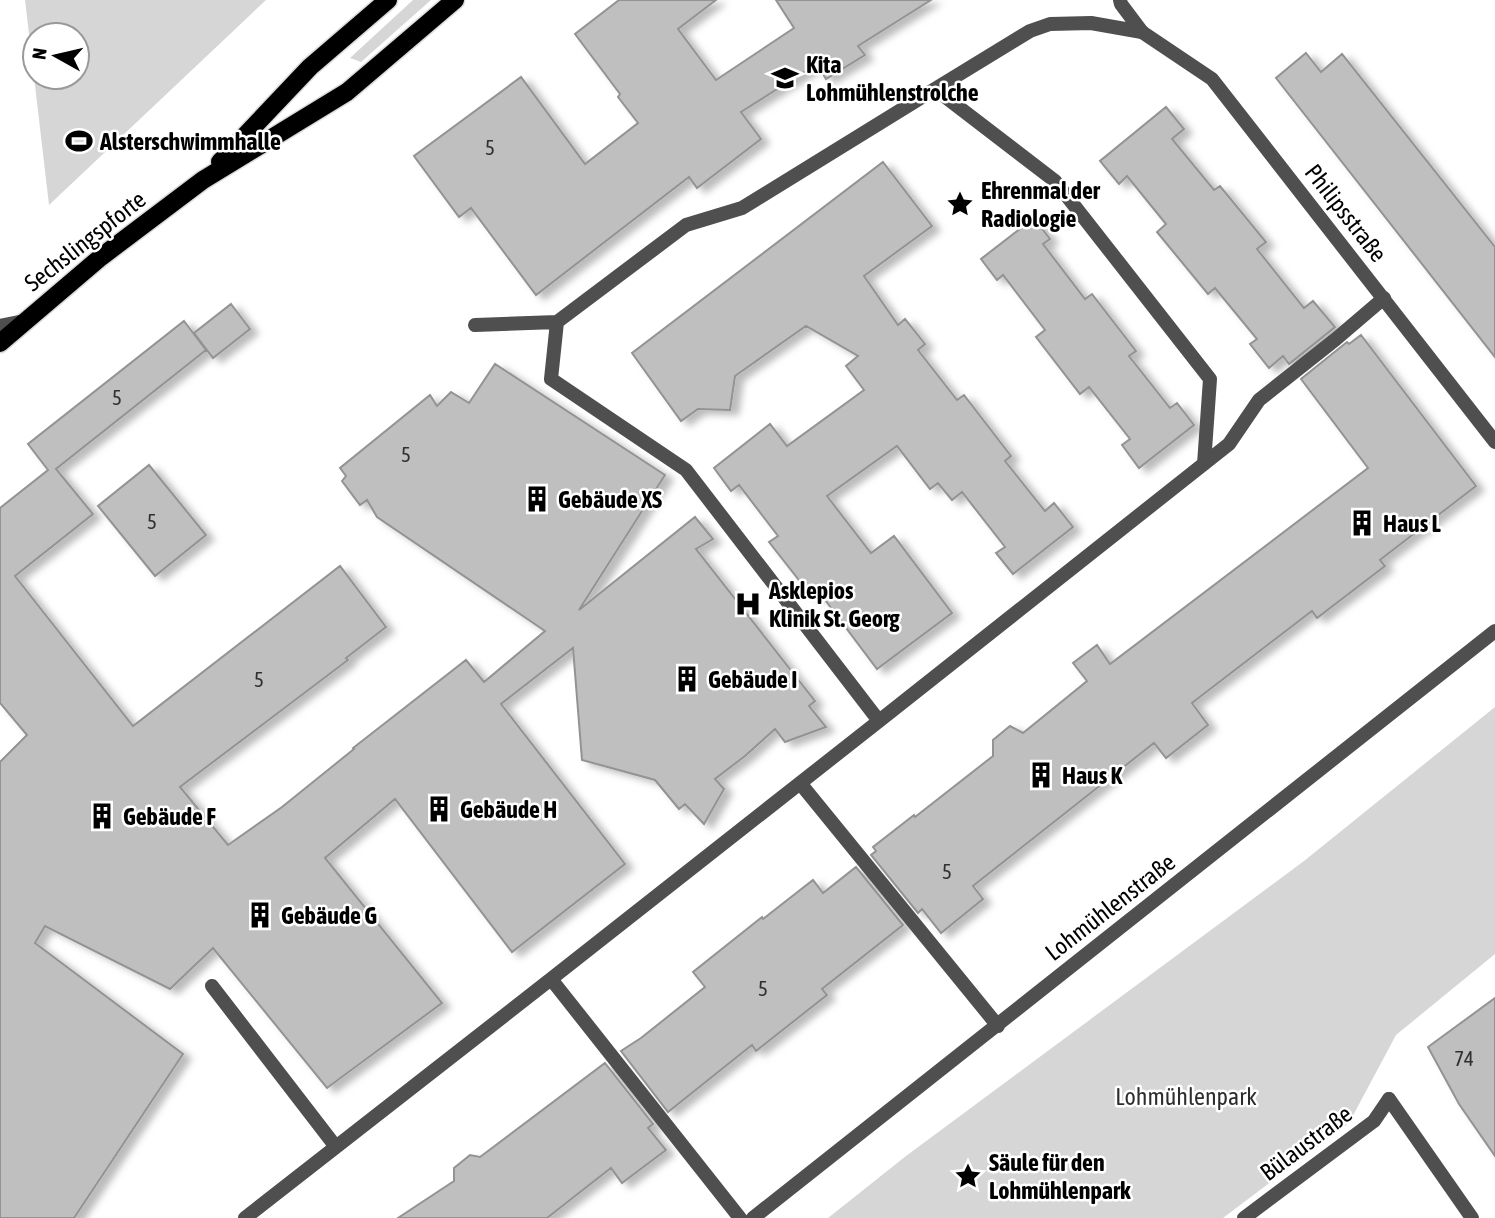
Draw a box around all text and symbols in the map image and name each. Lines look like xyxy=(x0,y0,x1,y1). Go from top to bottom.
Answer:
north arrow xyxy=(21,21,91,91)
text: N xyxy=(27,47,51,61)
place label: Kita Lohmühlenstrolche xyxy=(806,51,979,106)
school or university icon: Kita Lohmühlenstrolche xyxy=(770,63,800,93)
sports icon: Alsterschwimmhalle xyxy=(64,126,94,156)
place label: Alsterschwimmhalle xyxy=(99,128,281,155)
house number: 5 xyxy=(485,135,495,159)
street label: Philipsstraße xyxy=(1300,159,1392,267)
place label: Ehrenmal der Radiologie xyxy=(981,177,1101,232)
street label: Sechslingspforte xyxy=(19,185,151,297)
place icon: Ehrenmal der Radiologie xyxy=(945,189,975,219)
house number: 5 xyxy=(112,385,122,409)
house number: 5 xyxy=(401,442,411,466)
building icon: Gebäude XS xyxy=(522,484,552,514)
place label: Gebäude XS xyxy=(558,486,662,513)
building icon: Haus L xyxy=(1347,508,1377,538)
house number: 5 xyxy=(147,509,157,533)
place label: Haus L xyxy=(1383,510,1441,537)
place label: Asklepios Klinik St. Georg xyxy=(768,577,900,632)
hospital icon: Asklepios Klinik St. Georg xyxy=(733,589,763,619)
building icon: Gebäude I xyxy=(672,664,702,694)
place label: Gebäude I xyxy=(708,666,797,693)
house number: 5 xyxy=(254,667,264,691)
building icon: Haus K xyxy=(1026,760,1056,790)
place label: Haus K xyxy=(1062,762,1122,789)
building icon: Gebäude H xyxy=(424,794,454,824)
place label: Gebäude H xyxy=(460,796,557,823)
building icon: Gebäude F xyxy=(87,801,117,831)
place label: Gebäude F xyxy=(123,803,216,830)
street label: Lohmühlenstraße xyxy=(1040,848,1180,966)
house number: 5 xyxy=(942,859,952,883)
building icon: Gebäude G xyxy=(245,900,275,930)
place label: Gebäude G xyxy=(281,902,377,929)
house number: 5 xyxy=(758,976,768,1000)
house number: 74 xyxy=(1454,1046,1474,1070)
park label: Lohmühlenpark xyxy=(1115,1083,1257,1110)
street label: Bülaustraße xyxy=(1255,1100,1357,1186)
place label: Säule für den Lohmühlenpark xyxy=(989,1149,1131,1204)
place icon: Säule für den Lohmühlenpark xyxy=(953,1161,983,1191)

